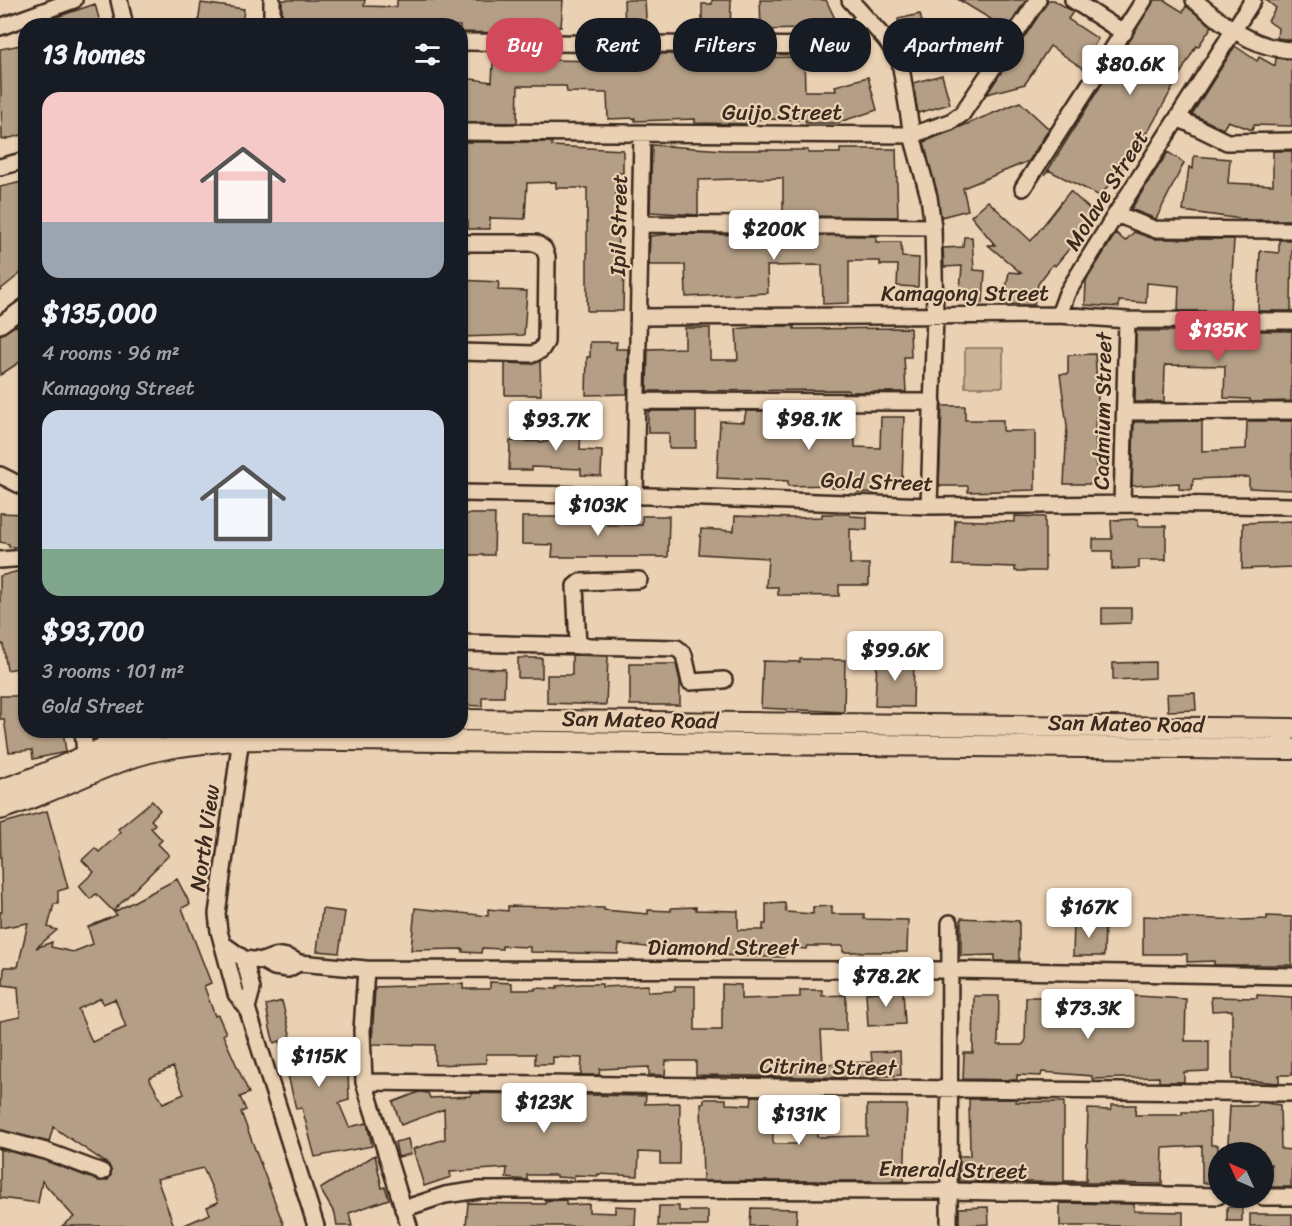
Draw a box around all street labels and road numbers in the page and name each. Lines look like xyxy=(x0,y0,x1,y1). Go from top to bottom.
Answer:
street label: Guijo Street xyxy=(722,93,842,132)
street label: Molave Street xyxy=(1054,122,1159,259)
street label: Ipil Street xyxy=(598,173,639,277)
street label: Kamagong Street xyxy=(881,274,1049,313)
street label: Cadmium Street xyxy=(1082,331,1123,490)
street label: Gold Street xyxy=(820,460,934,503)
street label: San Mateo Road xyxy=(561,699,720,740)
street label: San Mateo Road xyxy=(1047,703,1206,744)
street label: North View xyxy=(178,781,231,894)
street label: Diamond Street xyxy=(647,928,800,967)
street label: Citrine Street xyxy=(759,1046,898,1087)
street label: Emerald Street xyxy=(878,1149,1028,1190)

